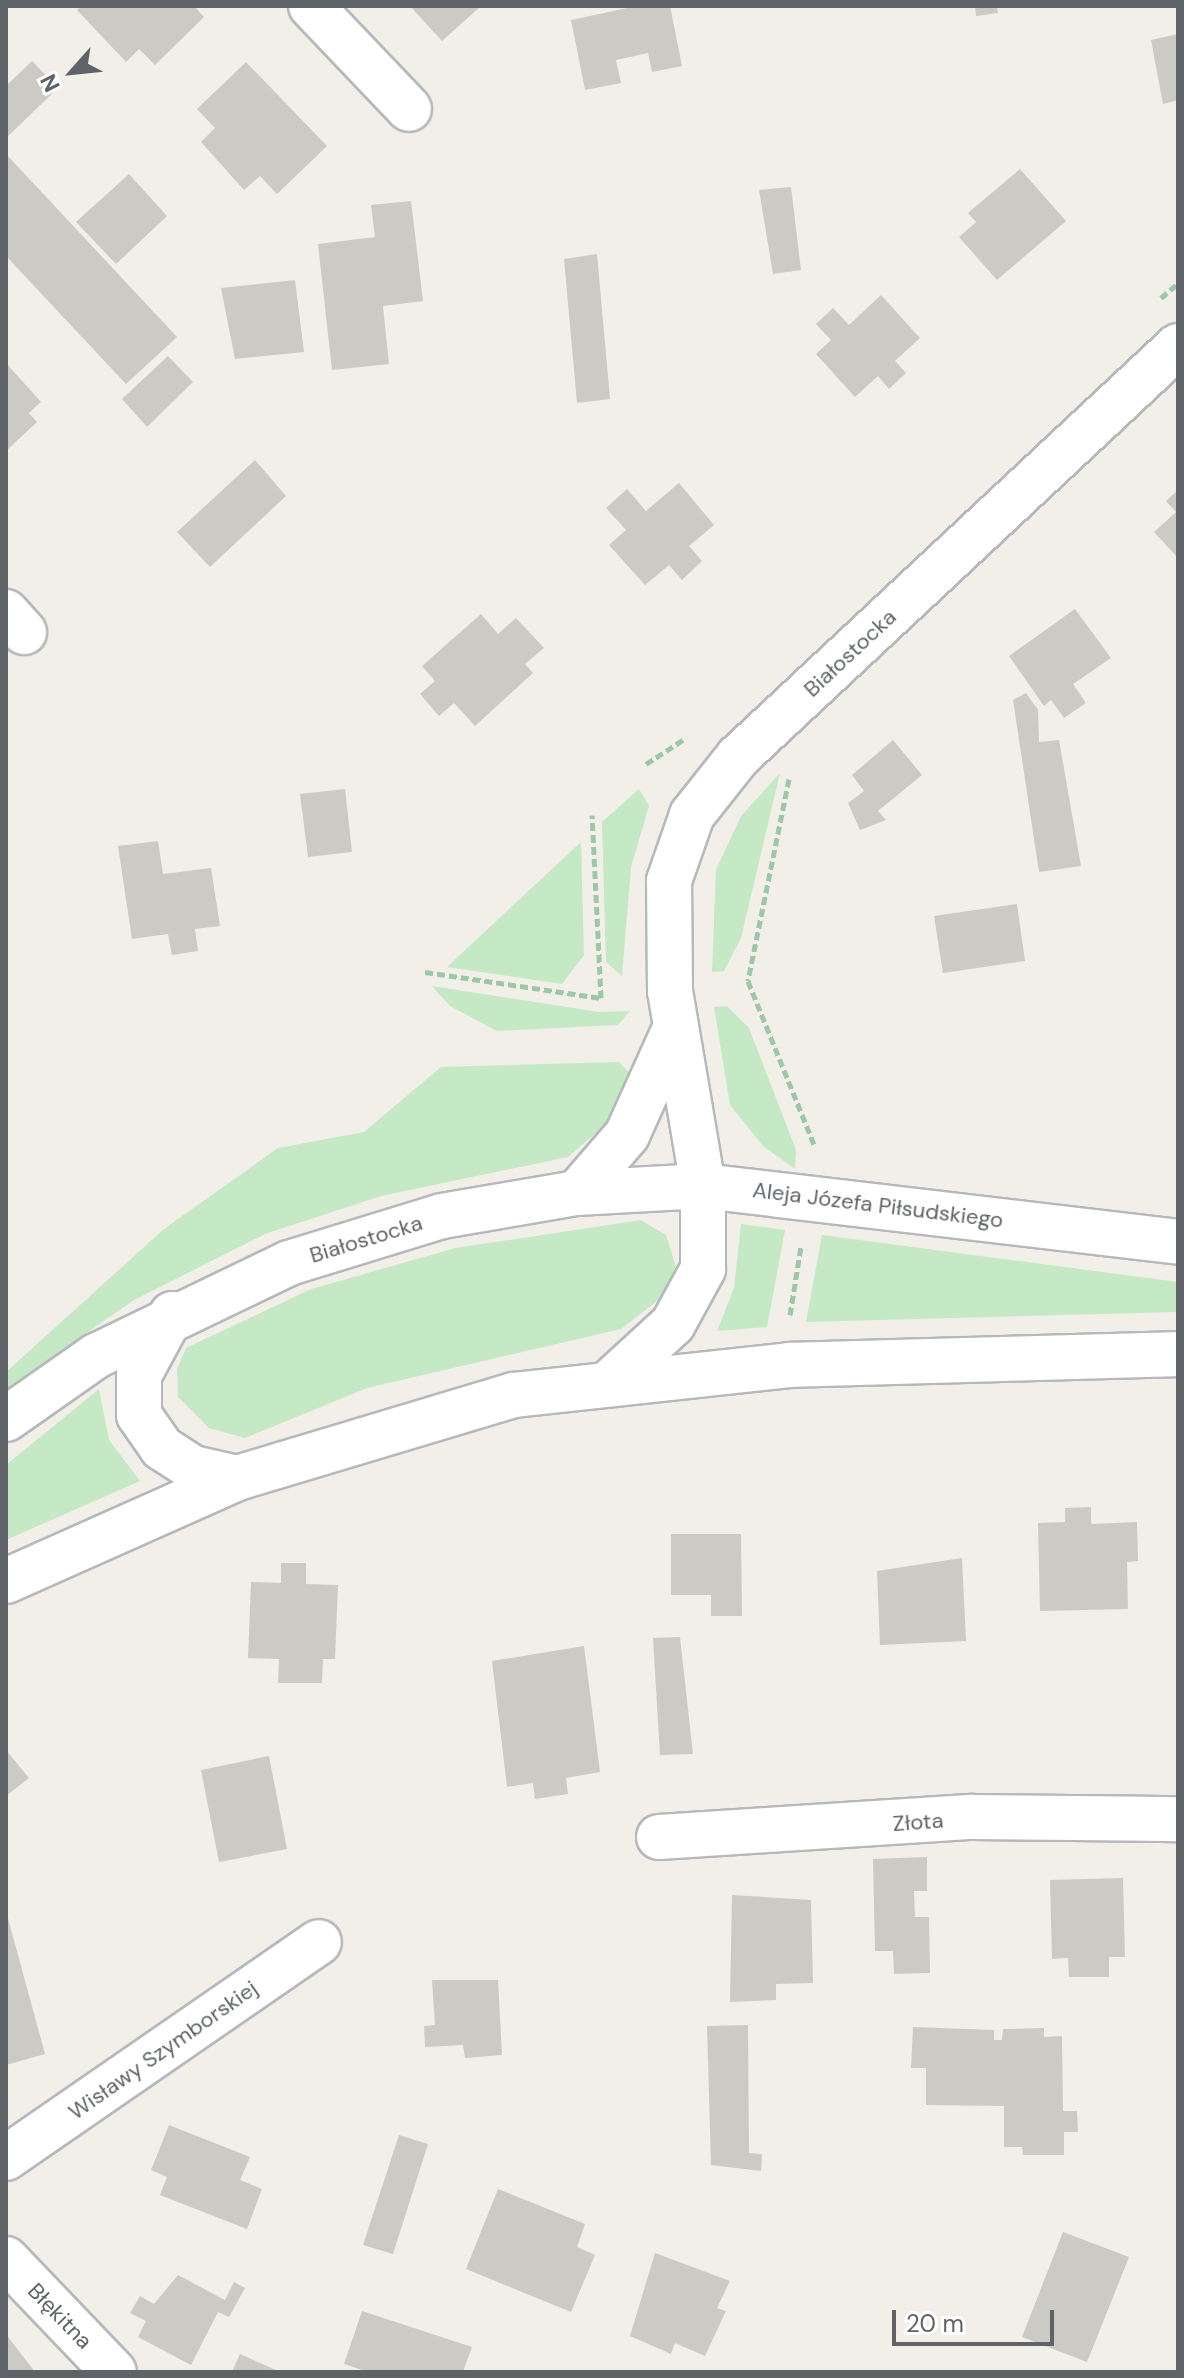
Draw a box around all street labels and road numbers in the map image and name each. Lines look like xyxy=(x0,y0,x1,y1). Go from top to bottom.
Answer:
street label: Białostocka xyxy=(798,604,902,702)
street label: Aleja Józefa Piłsudskiego xyxy=(751,1177,1005,1233)
street label: Białostocka xyxy=(306,1209,426,1269)
street label: Złota xyxy=(892,1807,944,1837)
street label: Wisławy Szymborskiej xyxy=(63,1975,263,2125)
street label: Błękitna xyxy=(22,2278,98,2354)

